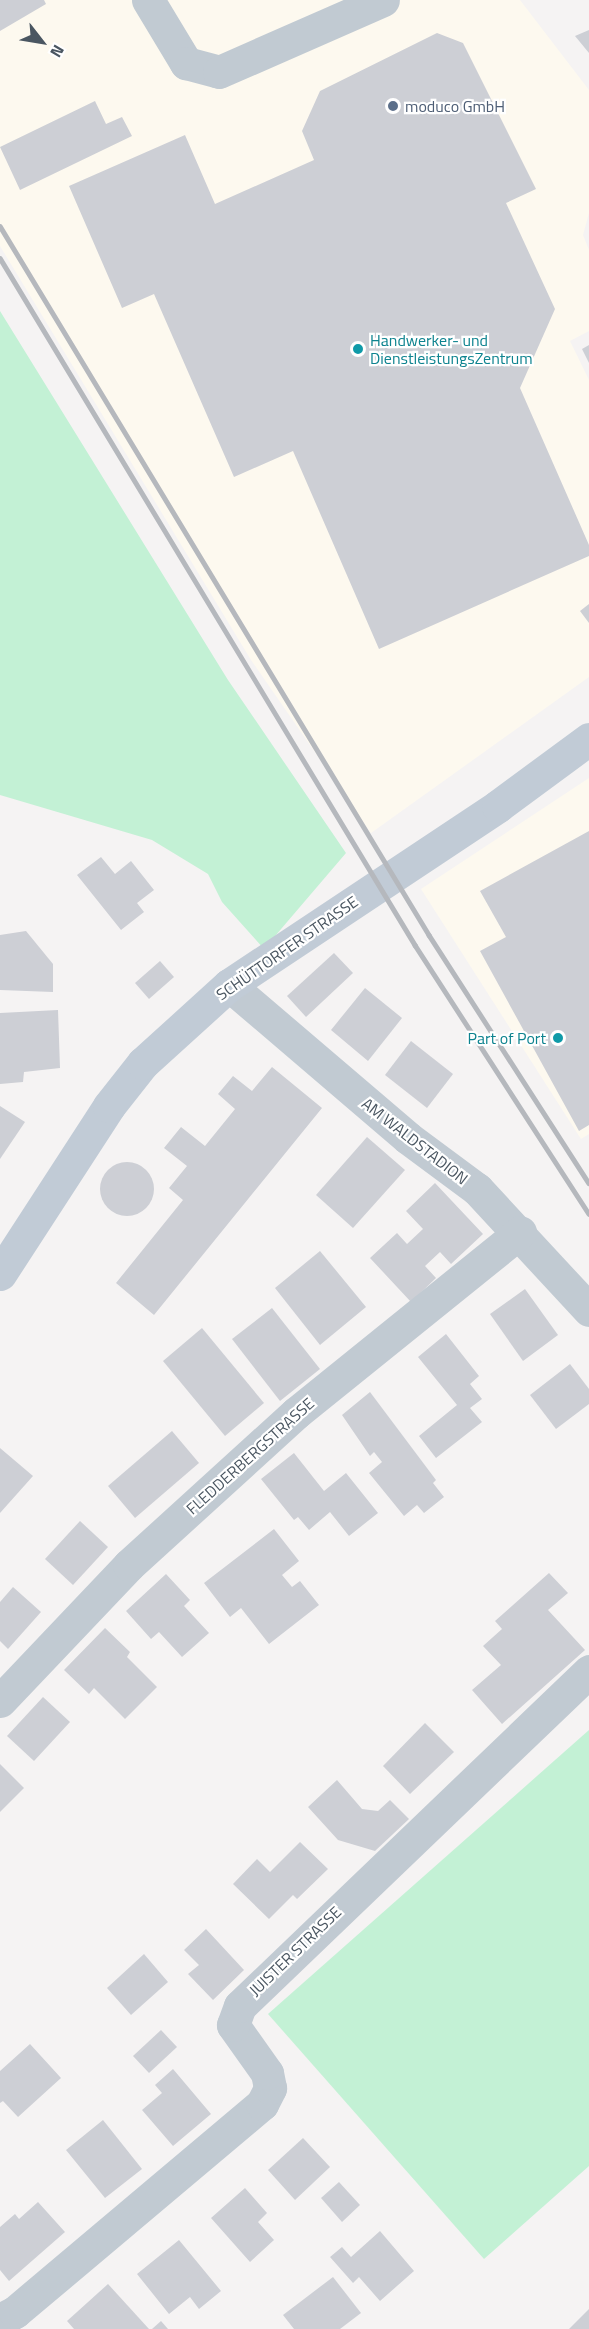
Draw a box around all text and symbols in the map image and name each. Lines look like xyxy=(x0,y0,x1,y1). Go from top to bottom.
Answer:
north arrow xyxy=(12,12,72,72)
text: N xyxy=(44,40,71,62)
place label: moduco GmbH xyxy=(405,96,505,116)
marker: moduco GmbH xyxy=(386,99,400,113)
place label: Handwerker- und DienstleistungsZentrum xyxy=(370,330,533,368)
marker: Handwerker- und DienstleistungsZentrum xyxy=(351,342,365,356)
street label: SCHÜTTORFER STRASSE xyxy=(212,892,362,1004)
place label: Part of Port xyxy=(468,1028,546,1048)
marker: Part of Port xyxy=(551,1031,565,1045)
street label: AM WALDSTADION xyxy=(358,1094,472,1188)
street label: FLEDDERBERGSTRASSE xyxy=(182,1394,318,1518)
street label: JUISTER STRASSE xyxy=(245,1902,345,2000)

